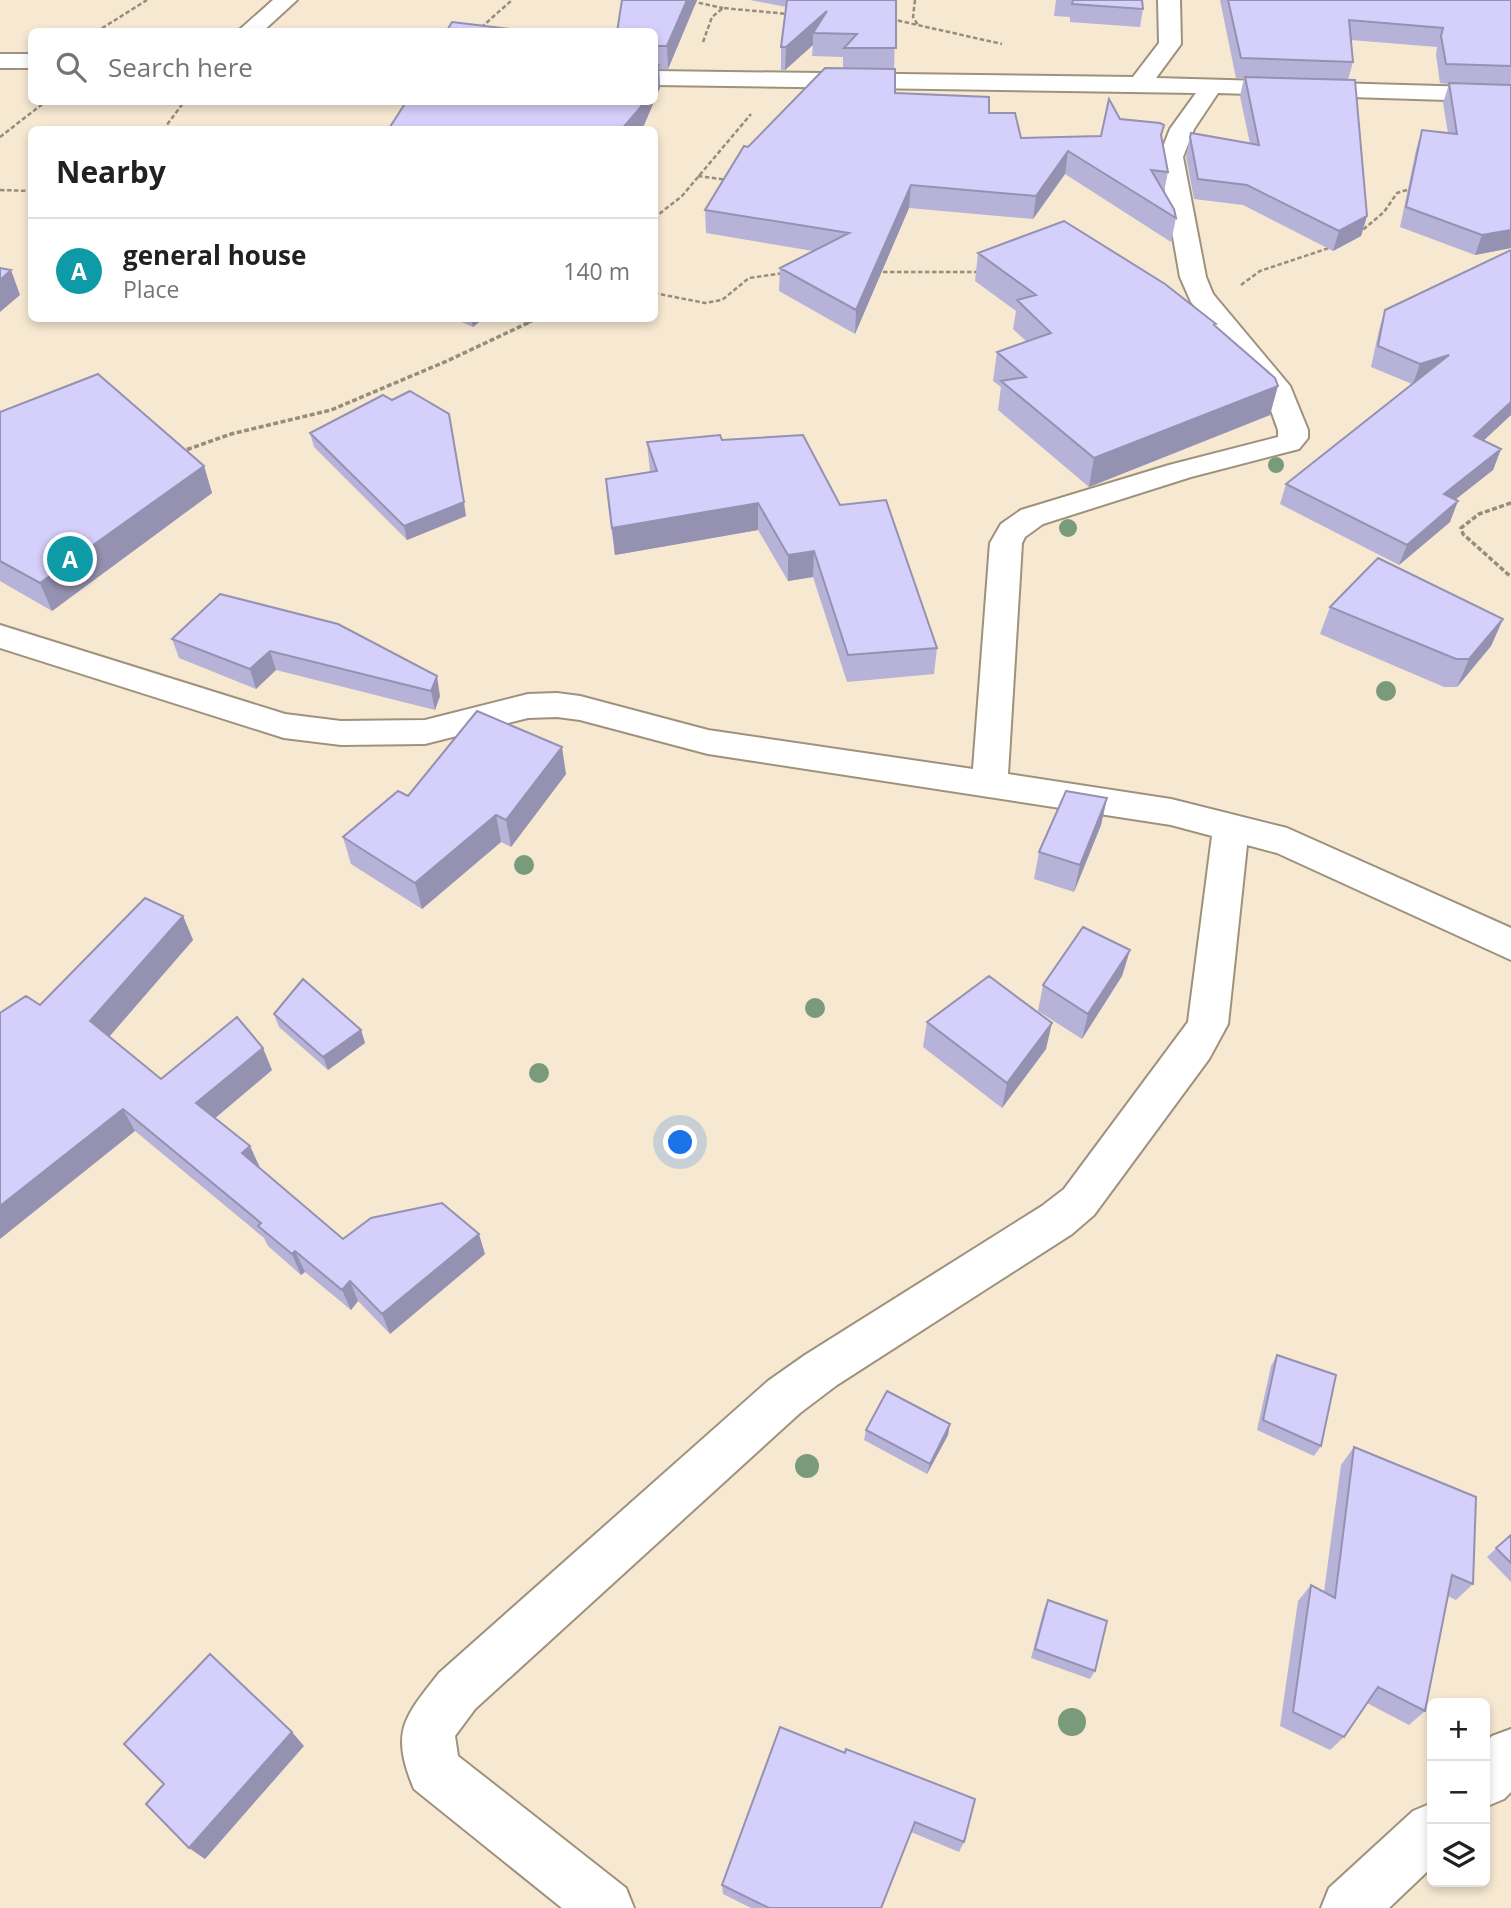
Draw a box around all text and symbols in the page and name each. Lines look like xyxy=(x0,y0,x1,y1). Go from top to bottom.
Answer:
search box xyxy=(28,28,658,105)
icon: search xyxy=(52,48,90,86)
text: Search here xyxy=(108,49,253,85)
text: Nearby xyxy=(56,151,166,192)
text: general house xyxy=(123,237,306,273)
text: A xyxy=(71,255,87,287)
text: 140 m xyxy=(563,255,630,287)
text: Place xyxy=(123,273,179,305)
pin: A xyxy=(47,533,93,585)
your location xyxy=(663,1125,697,1159)
map controls xyxy=(1427,1698,1490,1887)
button: + xyxy=(1427,1698,1490,1761)
button: − xyxy=(1427,1761,1490,1824)
button: layers xyxy=(1427,1824,1490,1887)

